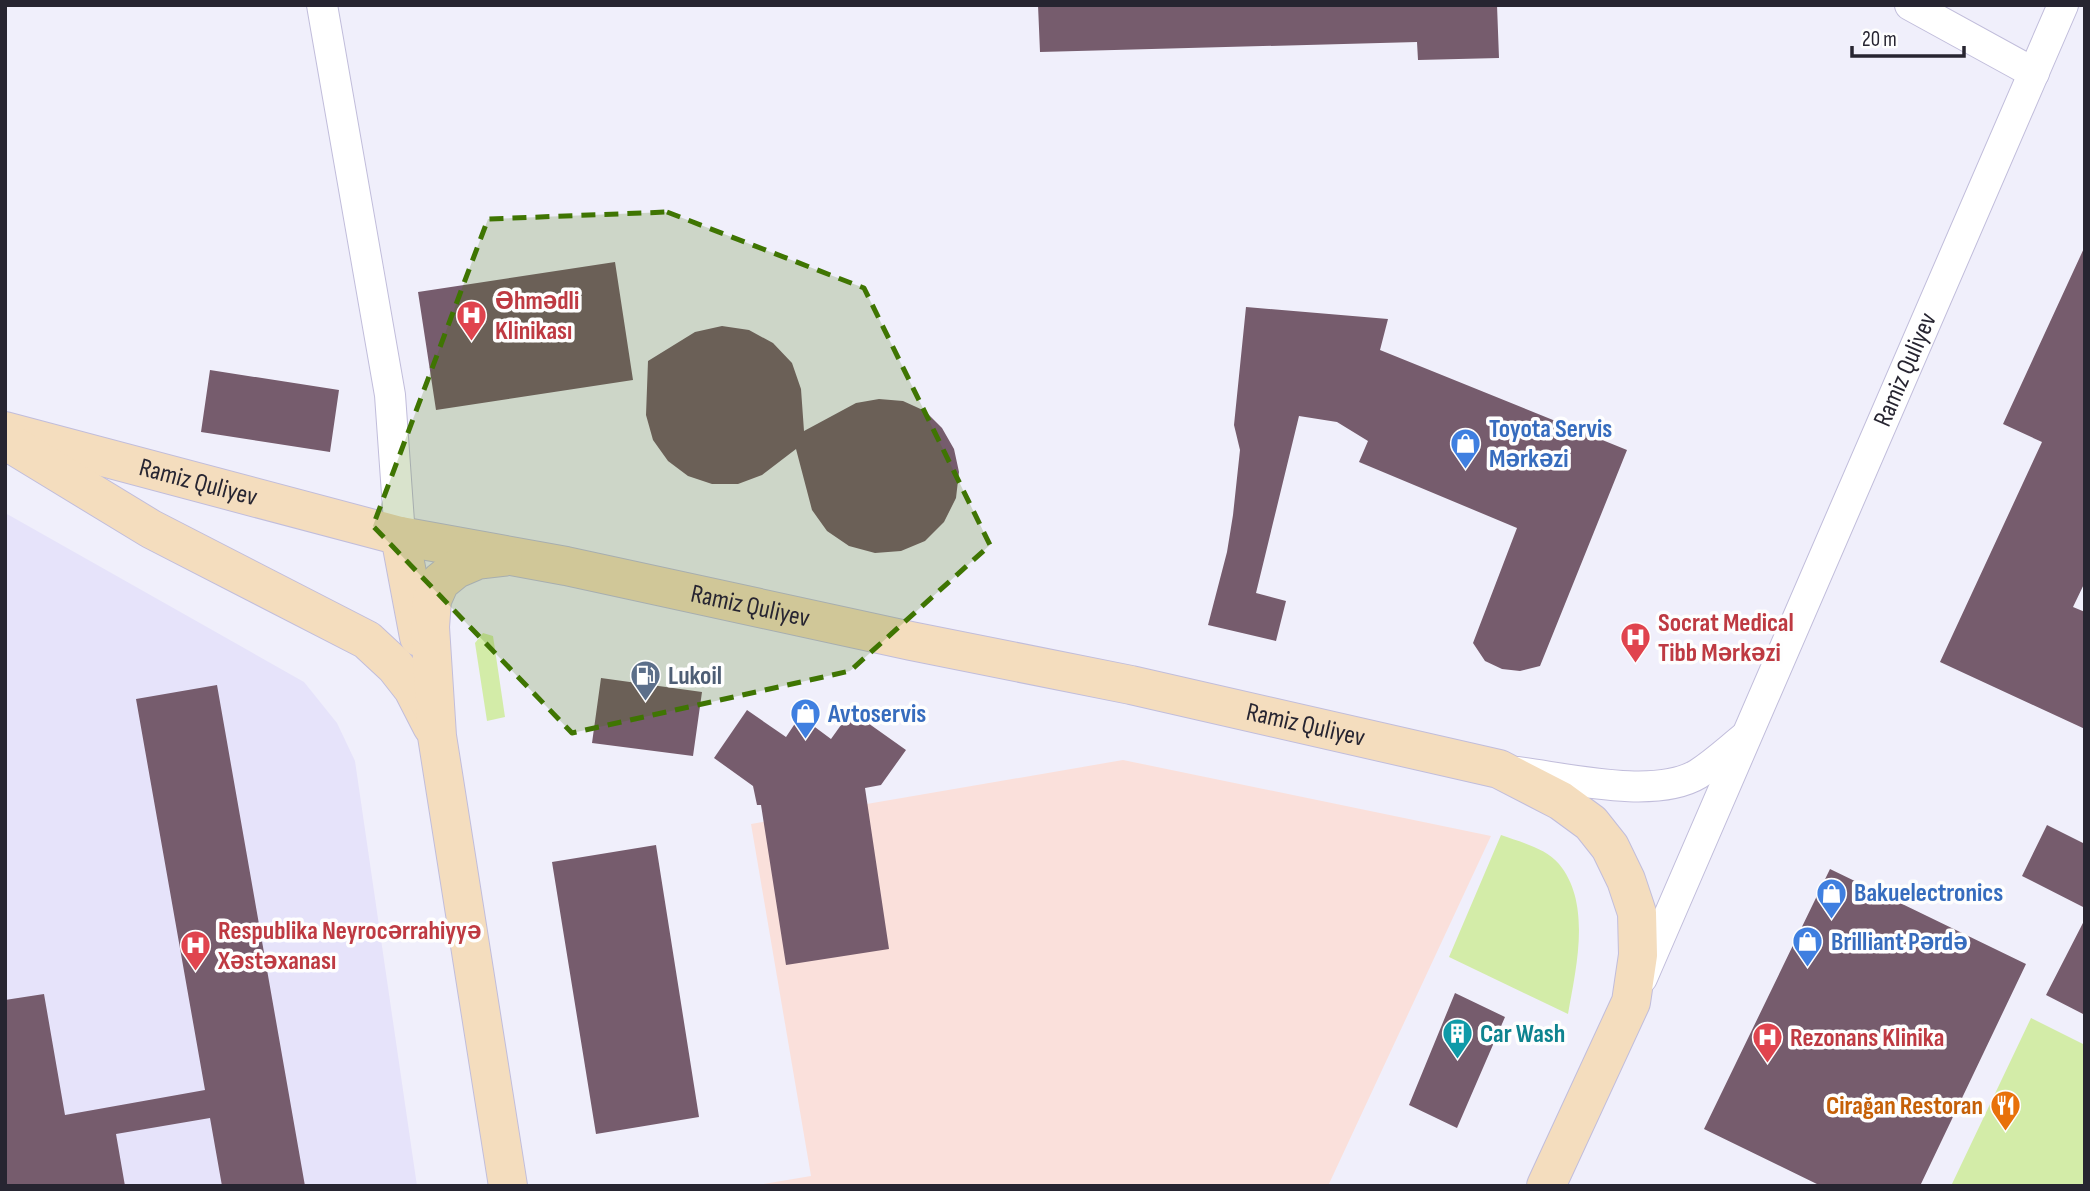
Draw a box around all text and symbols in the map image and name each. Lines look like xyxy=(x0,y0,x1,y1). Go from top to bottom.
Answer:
scale bar xyxy=(1852,14,1964,58)
text: 20 m xyxy=(1862,27,1897,52)
place label: Əhmədli Klinikası xyxy=(495,286,579,347)
hospital icon: Əhmədli Klinikası xyxy=(455,299,489,343)
street label: Ramiz Quliyev xyxy=(1867,308,1943,431)
place label: Toyota Servis Mərkəzi xyxy=(1489,414,1612,475)
shop icon: Toyota Servis Mərkəzi xyxy=(1449,427,1483,471)
street label: Ramiz Quliyev xyxy=(136,452,261,513)
street label: Ramiz Quliyev xyxy=(688,578,813,634)
place label: Socrat Medical Tibb Mərkəzi xyxy=(1658,608,1794,669)
hospital icon: Socrat Medical Tibb Mərkəzi xyxy=(1618,621,1652,665)
fuel station icon: Lukoil xyxy=(628,659,662,703)
place label: Lukoil xyxy=(668,661,722,692)
street label: Ramiz Quliyev xyxy=(1243,696,1368,753)
shop icon: Avtoservis xyxy=(788,697,822,741)
place label: Avtoservis xyxy=(827,699,926,730)
shop icon: Bakuelectronics xyxy=(1814,876,1848,920)
place label: Bakuelectronics xyxy=(1854,878,2003,909)
place label: Respublika Neyrocərrahiyyə Xəstəxanası xyxy=(217,916,481,977)
shop icon: Brilliant Pərdə xyxy=(1791,925,1825,969)
place label: Brilliant Pərdə xyxy=(1831,927,1968,958)
hospital icon: Respublika Neyrocərrahiyyə Xəstəxanası xyxy=(178,929,212,973)
building icon: Car Wash xyxy=(1440,1017,1474,1061)
place label: Car Wash xyxy=(1480,1019,1565,1050)
hospital icon: Rezonans Klinika xyxy=(1750,1021,1784,1065)
place label: Rezonans Klinika xyxy=(1790,1023,1944,1054)
restaurant icon: Cirağan Restoran xyxy=(1989,1089,2023,1133)
place label: Cirağan Restoran xyxy=(1826,1091,1983,1122)

